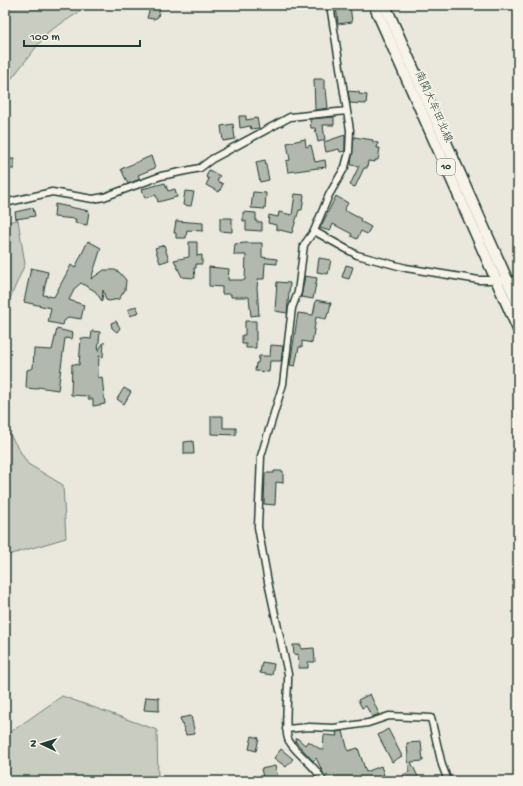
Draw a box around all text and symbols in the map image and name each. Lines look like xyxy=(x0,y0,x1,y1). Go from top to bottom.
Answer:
scale bar xyxy=(24,22,140,48)
text: 100 m xyxy=(29,31,60,45)
street label: 南関大牟田北線 xyxy=(412,69,455,145)
road number: 10 xyxy=(437,159,455,175)
north arrow xyxy=(22,724,62,764)
text: N xyxy=(28,739,40,747)

